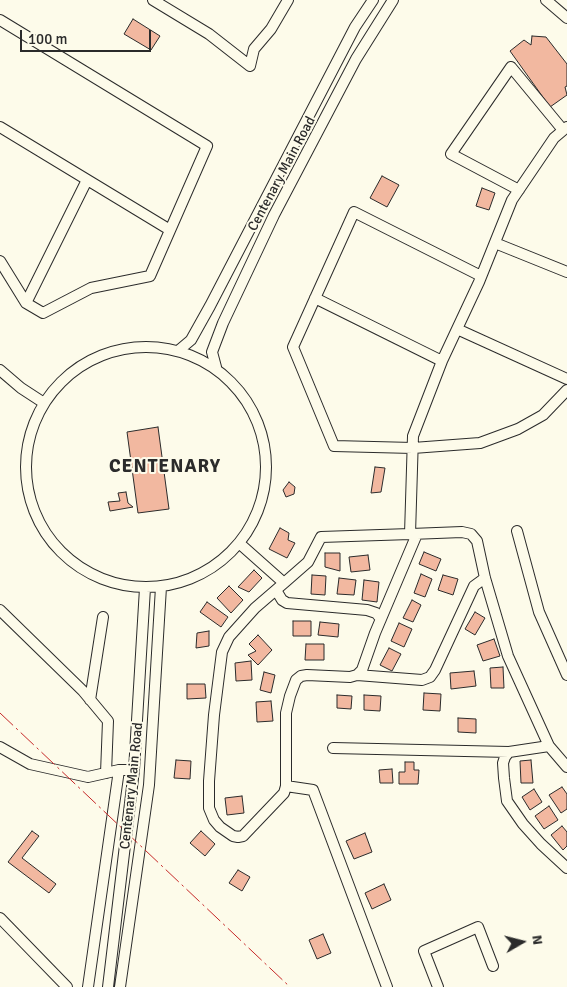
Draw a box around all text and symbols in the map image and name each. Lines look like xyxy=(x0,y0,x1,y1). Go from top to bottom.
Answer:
scale bar xyxy=(22,20,154,52)
text: 100 m xyxy=(28,30,68,48)
street label: Centenary Main Road xyxy=(245,114,319,234)
district label: CENTENARY xyxy=(108,456,222,478)
street label: Centenary Main Road xyxy=(117,722,147,850)
north arrow xyxy=(497,917,547,967)
text: N xyxy=(528,934,546,946)

